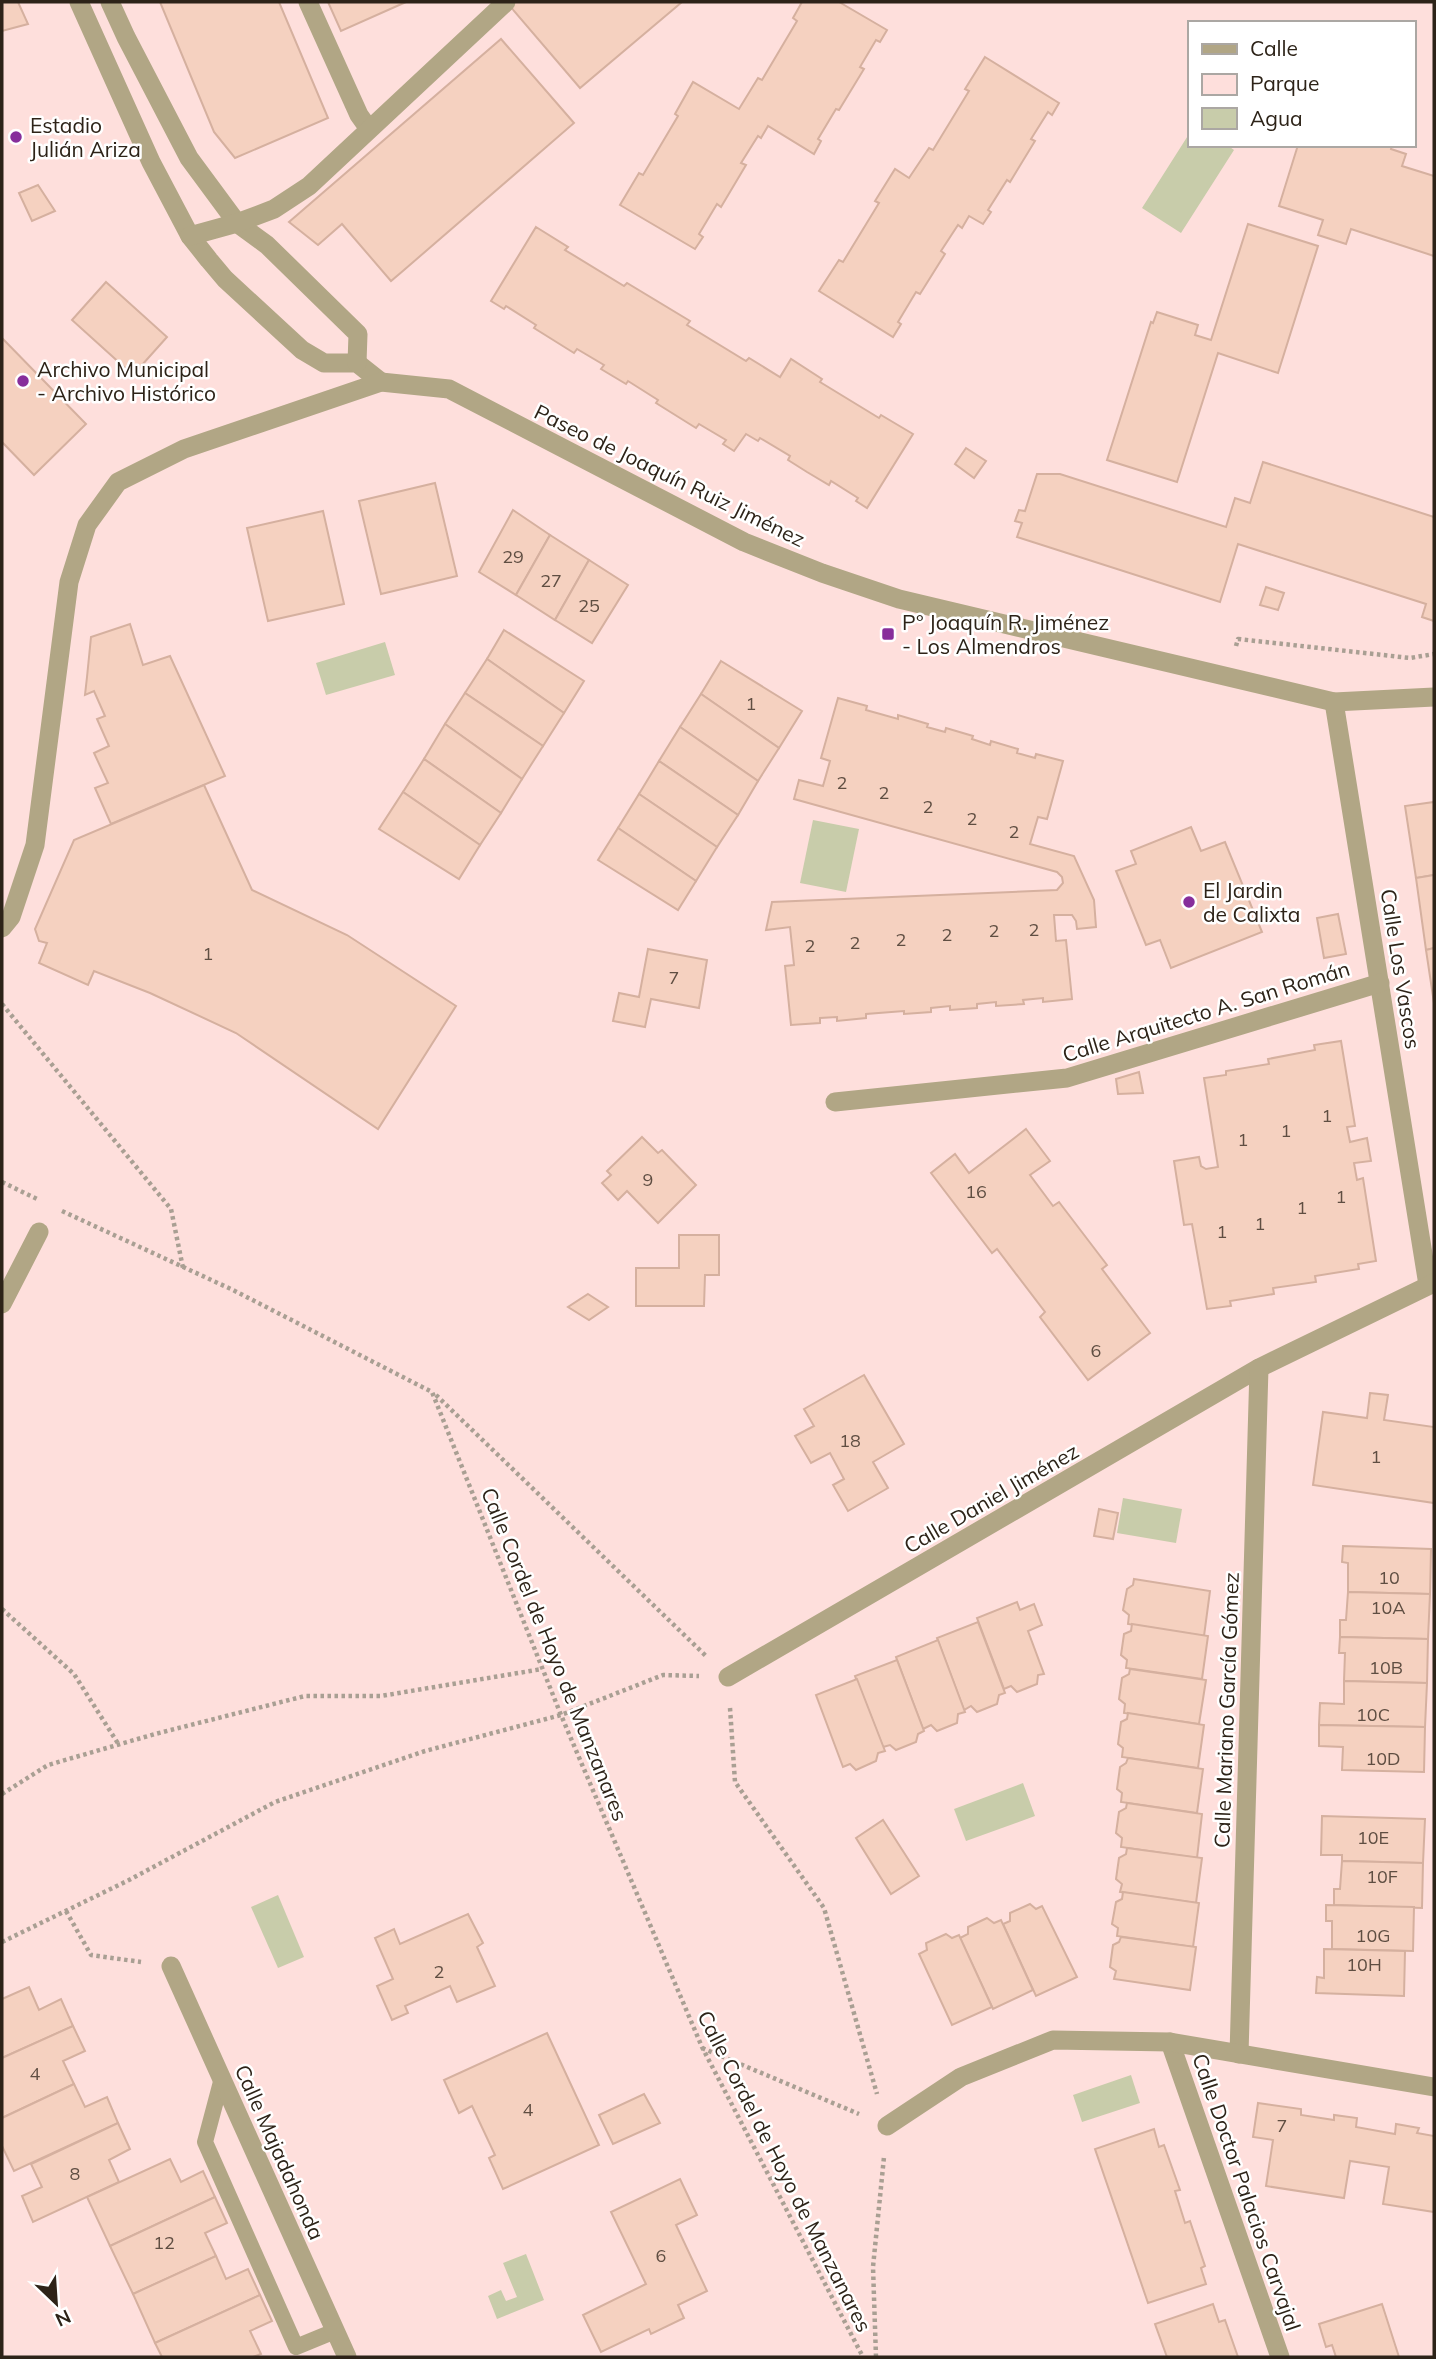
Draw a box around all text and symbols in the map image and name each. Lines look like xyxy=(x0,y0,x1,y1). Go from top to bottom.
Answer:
legend xyxy=(1188,21,1415,147)
text: Calle xyxy=(1250,35,1298,61)
text: Parque xyxy=(1250,70,1319,96)
text: Agua xyxy=(1250,105,1303,131)
place label: Estadio Julián Ariza xyxy=(30,112,141,162)
marker: Estadio Julián Ariza xyxy=(8,129,24,145)
place label: Archivo Municipal - Archivo Histórico xyxy=(37,356,216,406)
marker: Archivo Municipal - Archivo Histórico xyxy=(15,373,31,389)
street label: Paseo de Joaquín Ruiz Jiménez xyxy=(530,398,810,552)
house number: 29 xyxy=(502,545,524,568)
house number: 27 xyxy=(540,569,562,592)
house number: 25 xyxy=(578,594,600,617)
place label: Pº Joaquín R. Jiménez - Los Almendros xyxy=(902,609,1109,659)
marker: Pº Joaquín R. Jiménez - Los Almendros xyxy=(880,626,896,642)
house number: 1 xyxy=(746,692,756,715)
house number: 2 xyxy=(837,771,847,794)
house number: 2 xyxy=(879,781,889,804)
house number: 2 xyxy=(923,795,933,818)
house number: 2 xyxy=(967,807,977,830)
house number: 2 xyxy=(1009,820,1019,843)
place label: El Jardin de Calixta xyxy=(1203,877,1300,927)
street label: Calle Los Vascos xyxy=(1376,887,1426,1051)
marker: El Jardin de Calixta xyxy=(1181,894,1197,910)
house number: 2 xyxy=(1029,918,1039,941)
house number: 2 xyxy=(989,919,999,942)
house number: 2 xyxy=(942,923,952,946)
house number: 2 xyxy=(896,928,906,951)
house number: 2 xyxy=(850,931,860,954)
house number: 2 xyxy=(805,934,815,957)
house number: 1 xyxy=(203,942,213,965)
street label: Calle Arquitecto A. San Román xyxy=(1059,955,1353,1067)
house number: 7 xyxy=(669,966,679,989)
house number: 1 xyxy=(1322,1104,1332,1127)
house number: 1 xyxy=(1281,1119,1291,1142)
house number: 1 xyxy=(1238,1128,1248,1151)
house number: 9 xyxy=(643,1168,653,1191)
house number: 16 xyxy=(965,1180,987,1203)
house number: 1 xyxy=(1336,1185,1346,1208)
house number: 1 xyxy=(1297,1196,1307,1219)
house number: 1 xyxy=(1255,1212,1265,1235)
house number: 1 xyxy=(1217,1220,1227,1243)
house number: 6 xyxy=(1091,1339,1101,1362)
house number: 18 xyxy=(839,1429,861,1452)
street label: Calle Daniel Jiménez xyxy=(899,1437,1083,1559)
house number: 1 xyxy=(1371,1445,1381,1468)
street label: Calle Cordel de Hoyo de Manzanares xyxy=(476,1484,634,1824)
house number: 10 xyxy=(1378,1566,1400,1589)
street label: Calle Mariano García Gómez xyxy=(1208,1572,1244,1848)
house number: 10A xyxy=(1371,1596,1405,1619)
house number: 10B xyxy=(1369,1656,1403,1679)
house number: 10C xyxy=(1356,1703,1390,1726)
house number: 10D xyxy=(1365,1747,1401,1770)
house number: 10E xyxy=(1357,1826,1389,1849)
house number: 10F xyxy=(1366,1865,1398,1888)
house number: 10G xyxy=(1356,1924,1390,1947)
house number: 10H xyxy=(1346,1953,1382,1976)
house number: 2 xyxy=(434,1960,444,1983)
street label: Calle Cordel de Hoyo de Manzanares xyxy=(692,2006,878,2336)
street label: Calle Doctor Palacios Carvajal xyxy=(1187,2050,1307,2334)
street label: Calle Majadahonda xyxy=(230,2060,330,2244)
house number: 4 xyxy=(30,2062,41,2085)
house number: 4 xyxy=(523,2098,534,2121)
house number: 7 xyxy=(1277,2114,1287,2137)
house number: 8 xyxy=(70,2162,80,2185)
house number: 12 xyxy=(153,2231,175,2254)
house number: 6 xyxy=(656,2244,666,2267)
north arrow xyxy=(21,2268,91,2338)
text: N xyxy=(52,2304,75,2332)

